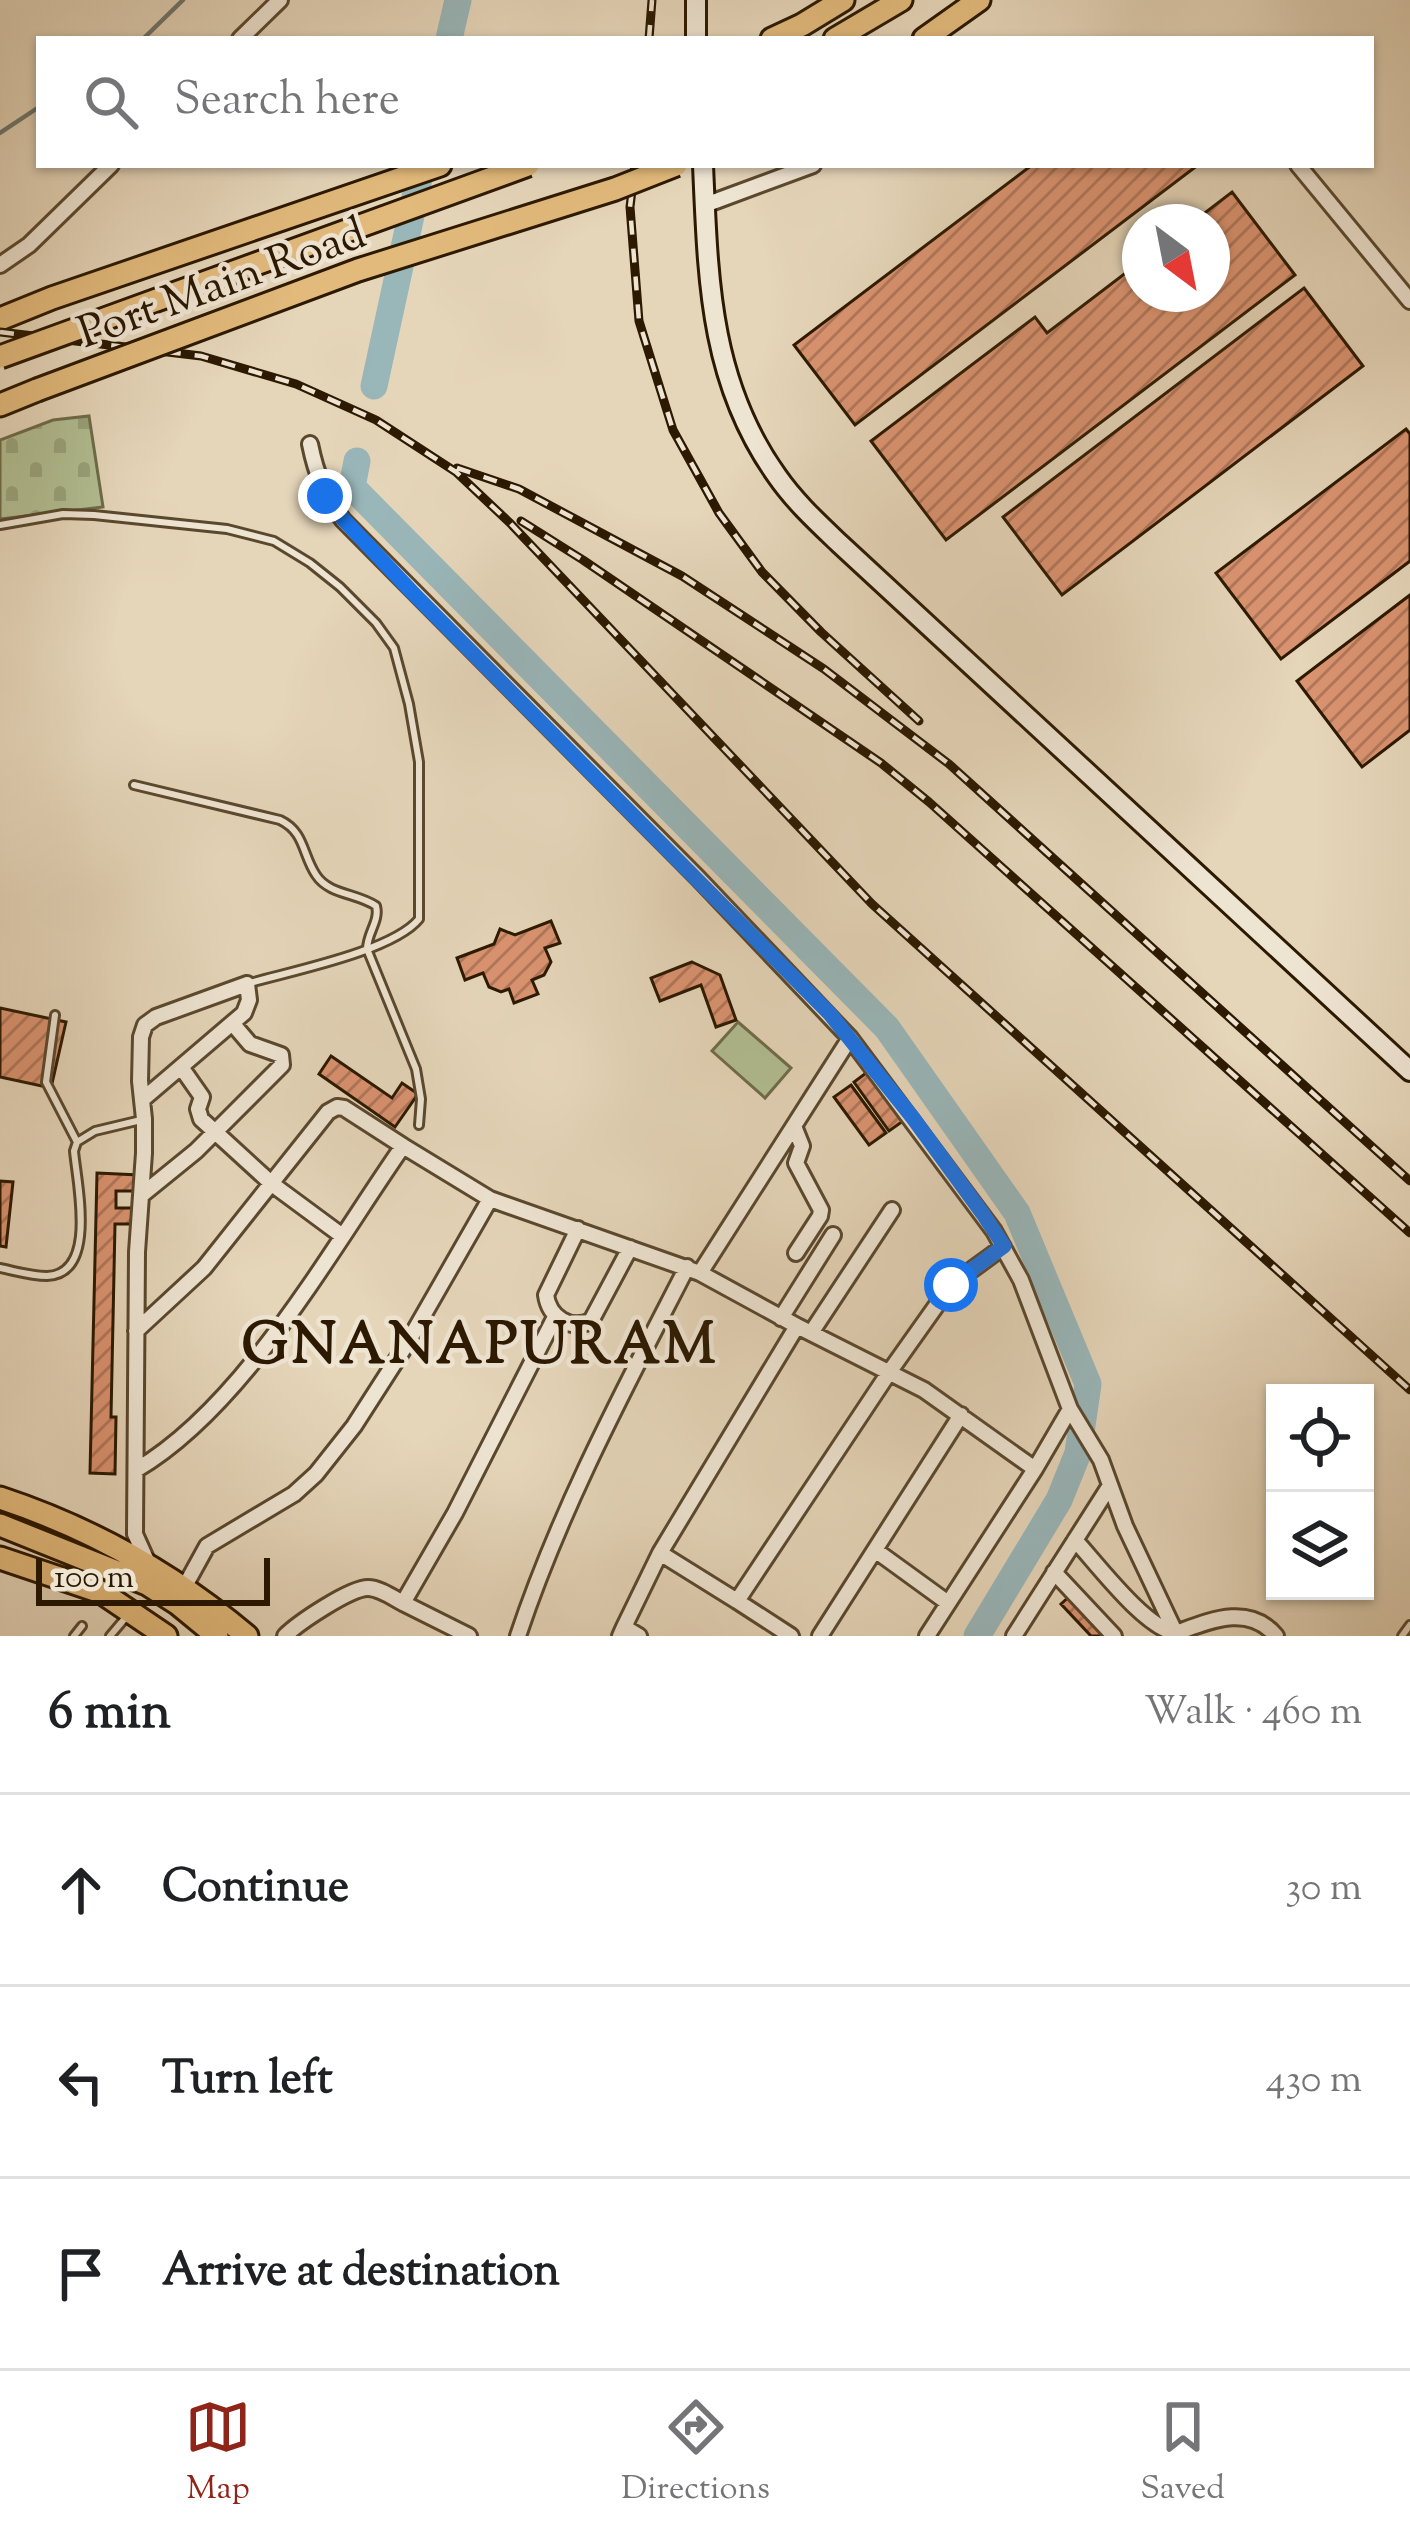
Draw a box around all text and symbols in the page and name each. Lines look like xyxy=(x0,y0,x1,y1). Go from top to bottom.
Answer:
search box xyxy=(36,36,1374,168)
icon: search xyxy=(78,69,144,135)
text: Search here xyxy=(174,70,400,135)
street label: Port Main Road xyxy=(70,204,376,368)
north arrow xyxy=(1122,204,1230,312)
route end xyxy=(298,469,352,523)
route start xyxy=(924,1258,978,1312)
district label: GNANAPURAM xyxy=(242,1307,718,1389)
map controls xyxy=(1266,1384,1374,1600)
button: locate xyxy=(1266,1384,1374,1492)
button: layers xyxy=(1266,1492,1374,1600)
scale bar xyxy=(36,1552,270,1605)
text: 100 m xyxy=(54,1555,134,1603)
text: 6 min xyxy=(48,1678,171,1751)
text: Walk · 460 m xyxy=(1144,1686,1362,1742)
icon: ahead xyxy=(48,1857,114,1923)
text: Continue xyxy=(162,1857,349,1922)
text: 30 m xyxy=(1285,1862,1362,1918)
icon: left xyxy=(48,2049,114,2115)
text: Turn left xyxy=(162,2049,333,2114)
text: 430 m xyxy=(1266,2054,1362,2110)
icon: arrive xyxy=(48,2241,114,2307)
text: Arrive at destination xyxy=(162,2241,560,2306)
tab: Map xyxy=(185,2394,251,2514)
tab: Directions xyxy=(621,2394,770,2514)
tab: Saved xyxy=(1140,2394,1225,2514)

